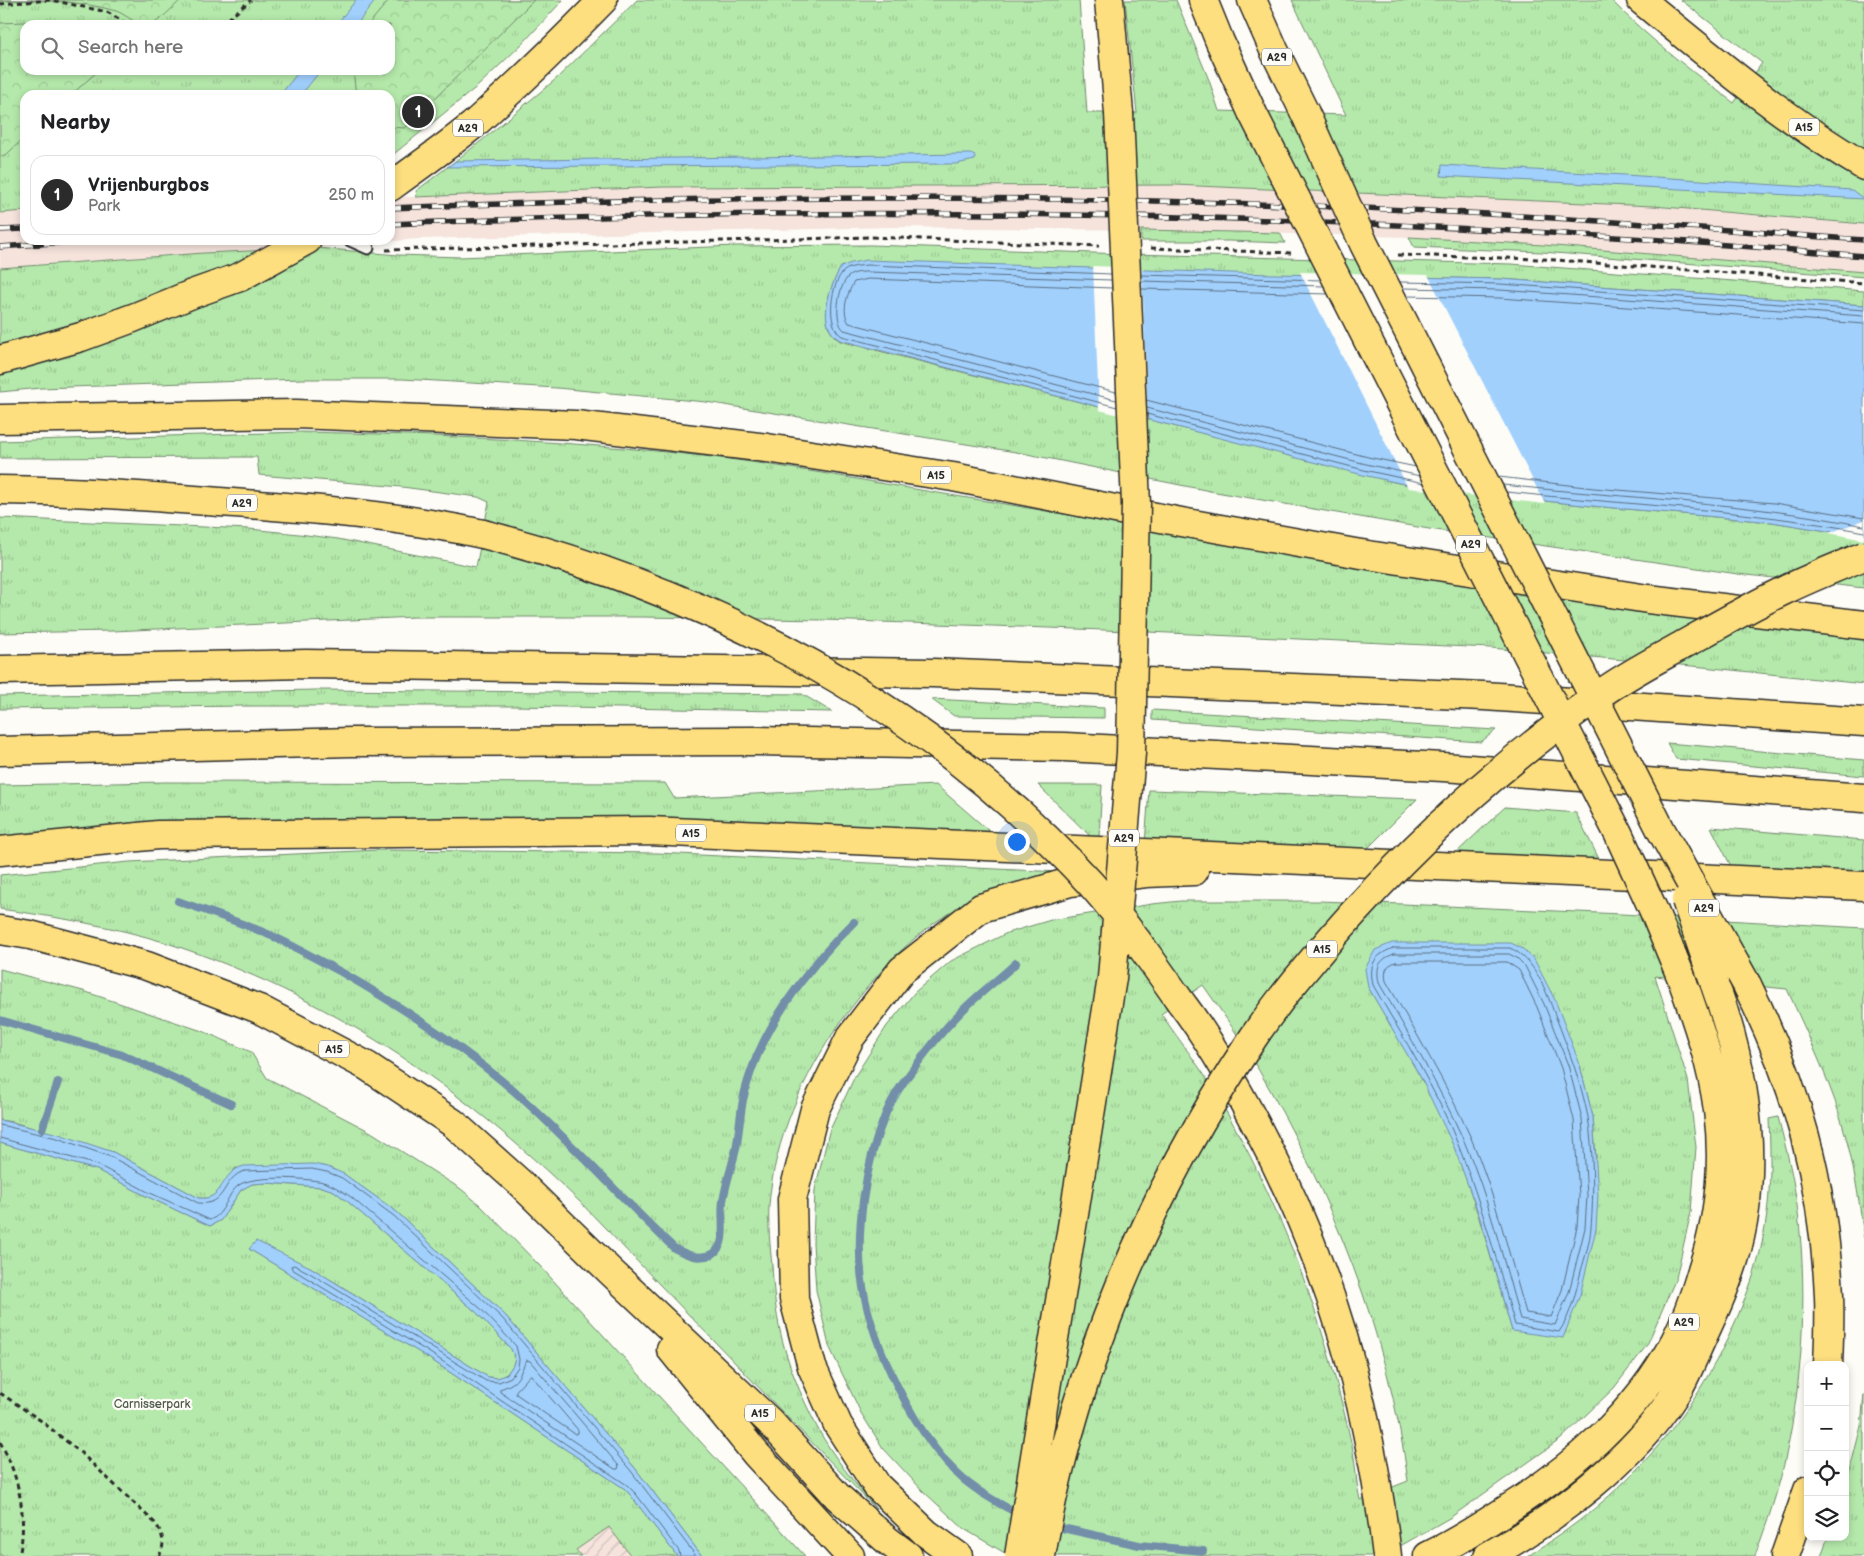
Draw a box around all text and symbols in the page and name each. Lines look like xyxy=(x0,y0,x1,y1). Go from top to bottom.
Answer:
search box xyxy=(20,20,395,75)
icon: search xyxy=(38,34,66,62)
text: Search here xyxy=(78,36,183,59)
road number: A29 xyxy=(1262,48,1292,66)
pin: 1 xyxy=(402,93,434,131)
text: Nearby xyxy=(40,110,110,135)
road number: A15 xyxy=(1789,118,1819,136)
road number: A29 xyxy=(453,120,483,136)
text: Vrijenburgbos xyxy=(88,174,209,197)
text: 1 xyxy=(54,186,60,205)
text: 250 m xyxy=(328,186,374,205)
text: Park xyxy=(88,197,120,216)
road number: A15 xyxy=(921,466,951,484)
road number: A29 xyxy=(227,494,257,512)
road number: A29 xyxy=(1456,536,1486,552)
road number: A15 xyxy=(676,824,706,841)
your location xyxy=(1004,829,1030,855)
road number: A29 xyxy=(1109,830,1139,846)
road number: A29 xyxy=(1689,900,1719,916)
road number: A15 xyxy=(1307,941,1337,958)
road number: A15 xyxy=(319,1040,349,1058)
road number: A29 xyxy=(1669,1314,1699,1330)
map controls xyxy=(1804,1361,1849,1541)
button: + xyxy=(1804,1361,1849,1406)
park label: Carnisserpark xyxy=(114,1397,190,1412)
road number: A15 xyxy=(745,1405,775,1422)
button: − xyxy=(1804,1406,1849,1451)
button: locate xyxy=(1804,1451,1849,1496)
button: layers xyxy=(1804,1496,1849,1541)

